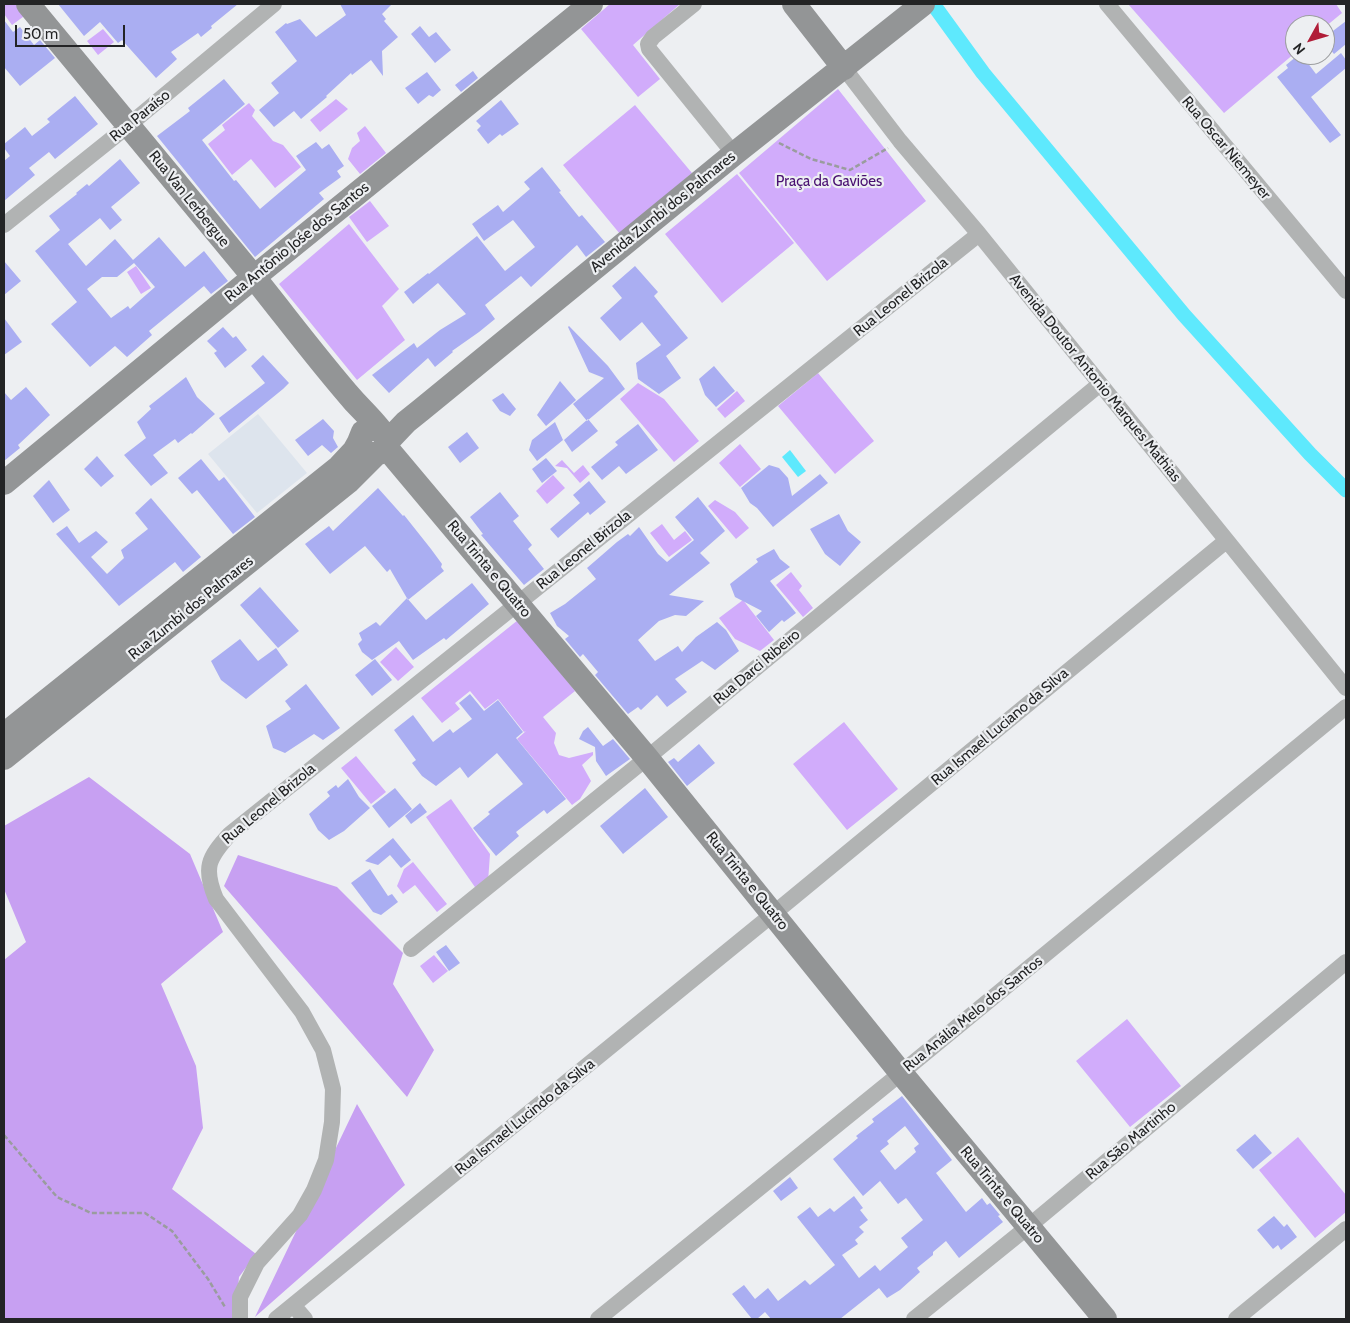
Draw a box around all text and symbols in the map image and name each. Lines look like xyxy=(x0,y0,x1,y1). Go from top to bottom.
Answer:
scale bar xyxy=(18,15,128,47)
north arrow xyxy=(1285,15,1335,65)
text: 50 m xyxy=(23,25,58,43)
text: N xyxy=(1289,39,1309,58)
street label: Rua Paraíso xyxy=(106,86,174,146)
street label: Rua Oscar Niemeyer xyxy=(1178,93,1274,203)
street label: Rua Van Lerbergue xyxy=(145,147,233,251)
street label: Avenida Zumbi dos Palmares xyxy=(587,148,739,276)
park label: Praça da Gaviões xyxy=(776,173,882,191)
street label: Rua Antônio Jośe dos Santos xyxy=(221,178,373,306)
street label: Rua Leonel Brizola xyxy=(850,253,952,341)
street label: Avenida Doutor Antonio Marques Mathias xyxy=(1005,270,1185,486)
street label: Rua Leonel Brizola xyxy=(533,506,635,594)
street label: Rua Trinta e Quatro xyxy=(443,517,535,621)
street label: Rua Zumbi dos Palmares xyxy=(125,552,257,664)
street label: Rua Darci Ribeiro xyxy=(710,626,804,708)
street label: Rua Ismael Luciano da Silva xyxy=(928,664,1072,790)
street label: Rua Leonel Brizola xyxy=(219,760,319,848)
street label: Rua Trinta e Quatro xyxy=(702,828,792,934)
street label: Rua Anália Melo dos Santos xyxy=(900,952,1046,1076)
street label: Rua Ismael Lucindo da Silva xyxy=(452,1055,598,1179)
street label: Rua São Martinho xyxy=(1082,1098,1180,1184)
street label: Rua Trinta e Quatro xyxy=(956,1143,1048,1247)

